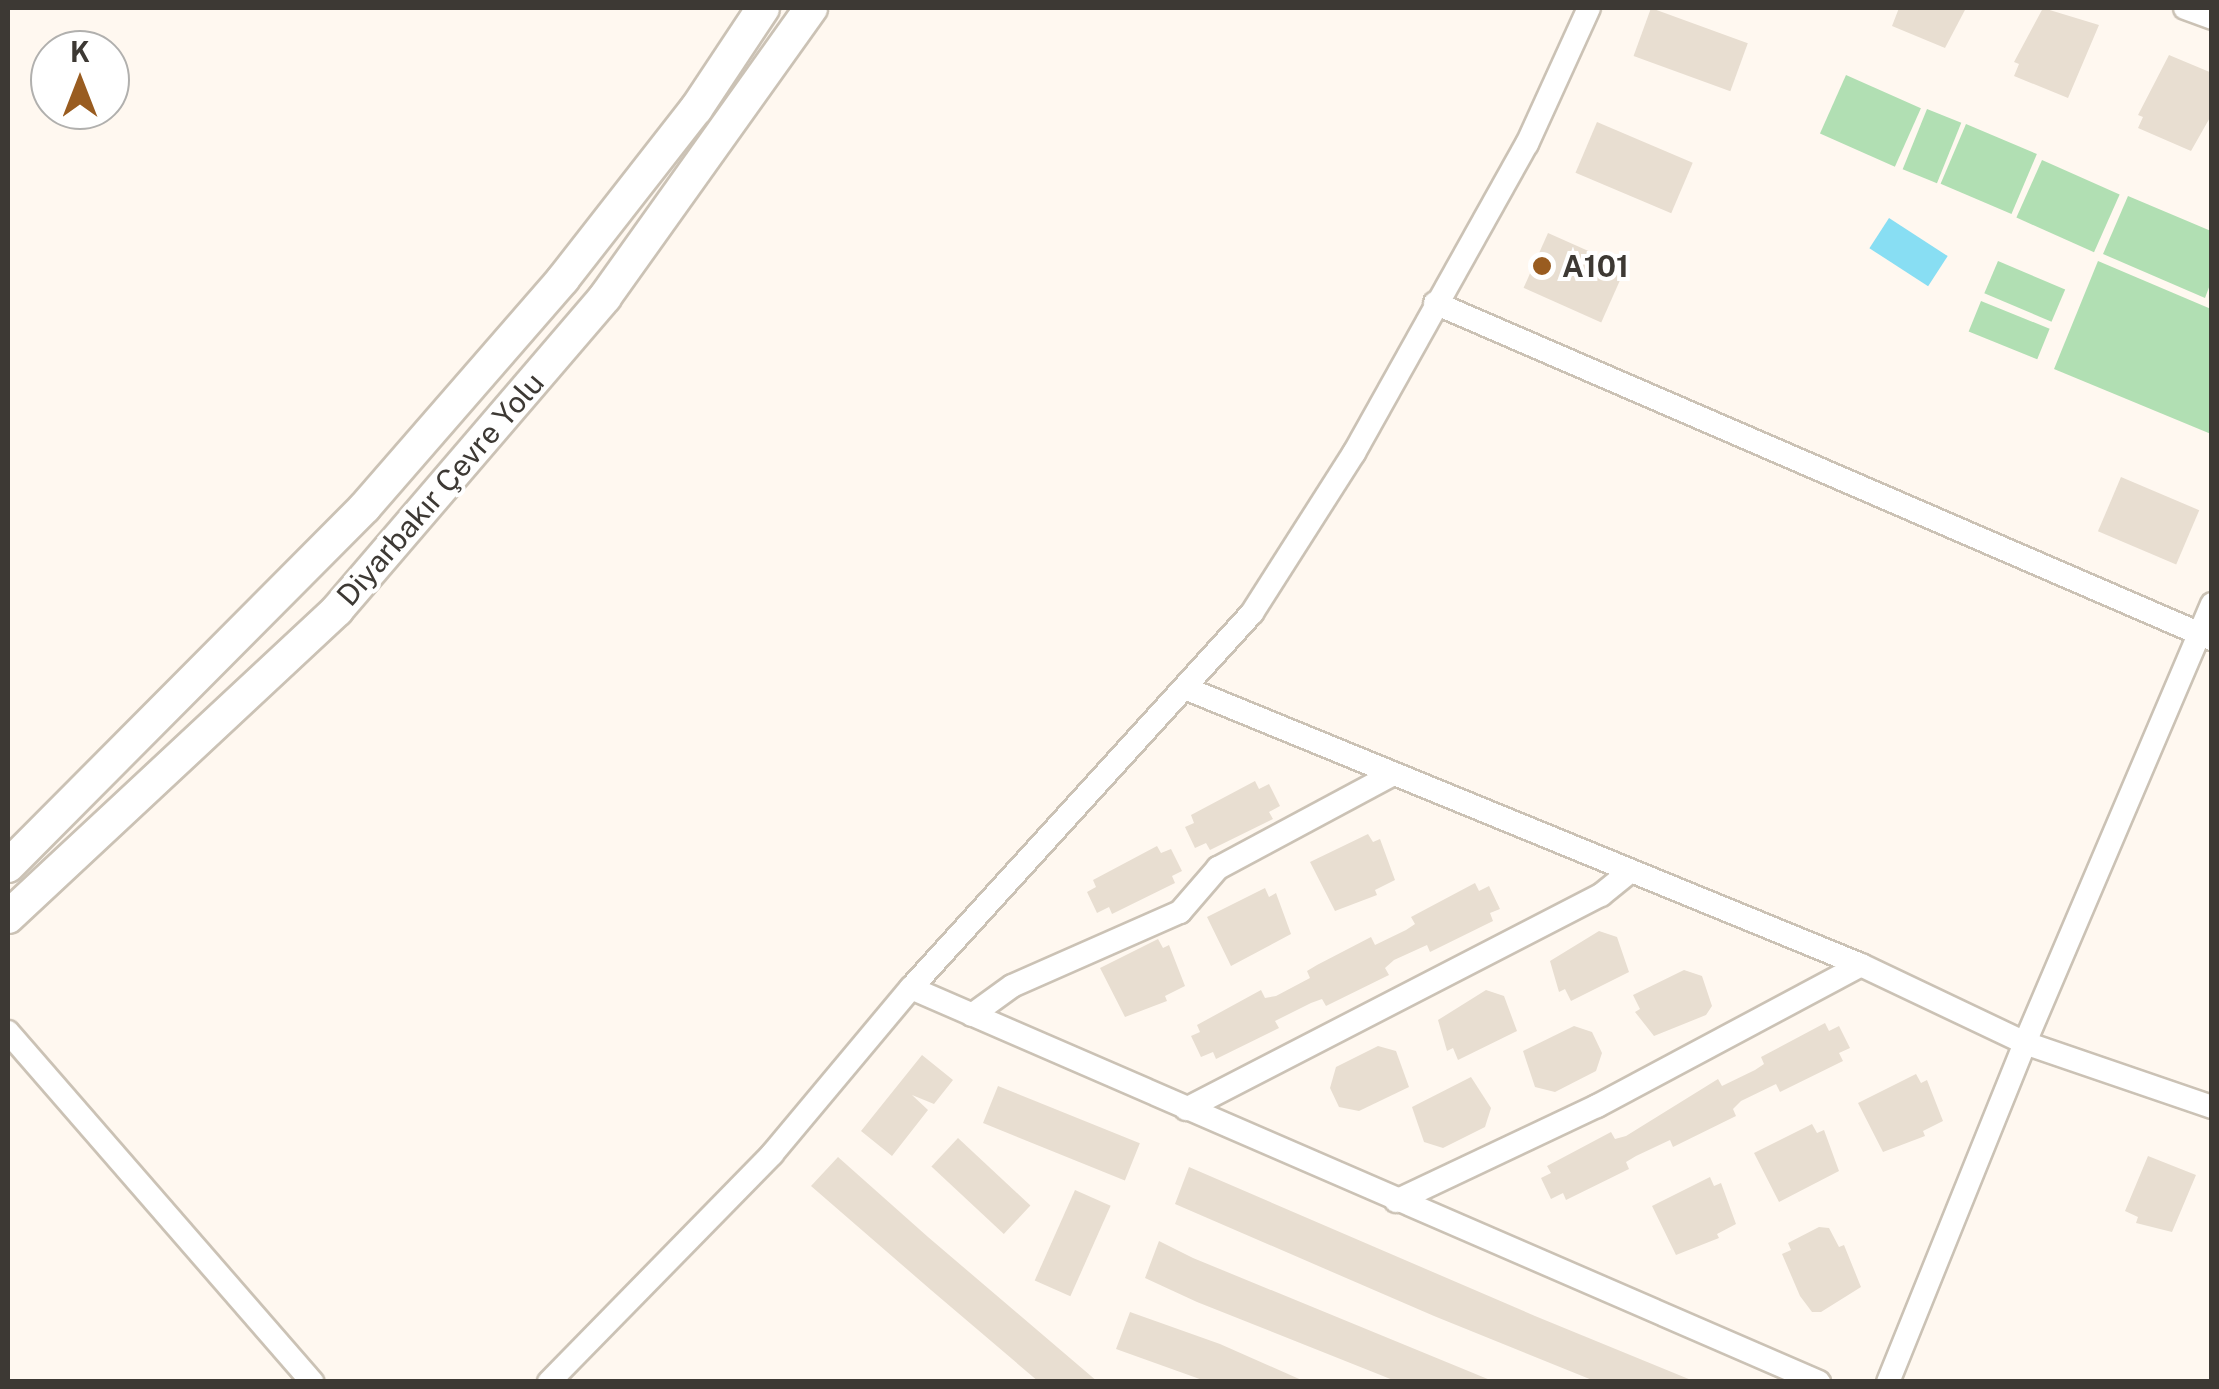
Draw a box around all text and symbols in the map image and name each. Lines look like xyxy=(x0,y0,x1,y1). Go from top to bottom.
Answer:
north arrow xyxy=(30,30,130,130)
text: K xyxy=(70,35,90,68)
place label: A101 xyxy=(1562,248,1629,284)
marker: A101 xyxy=(1531,255,1553,277)
street label: Diyarbakır Çevre Yolu xyxy=(329,365,551,613)

